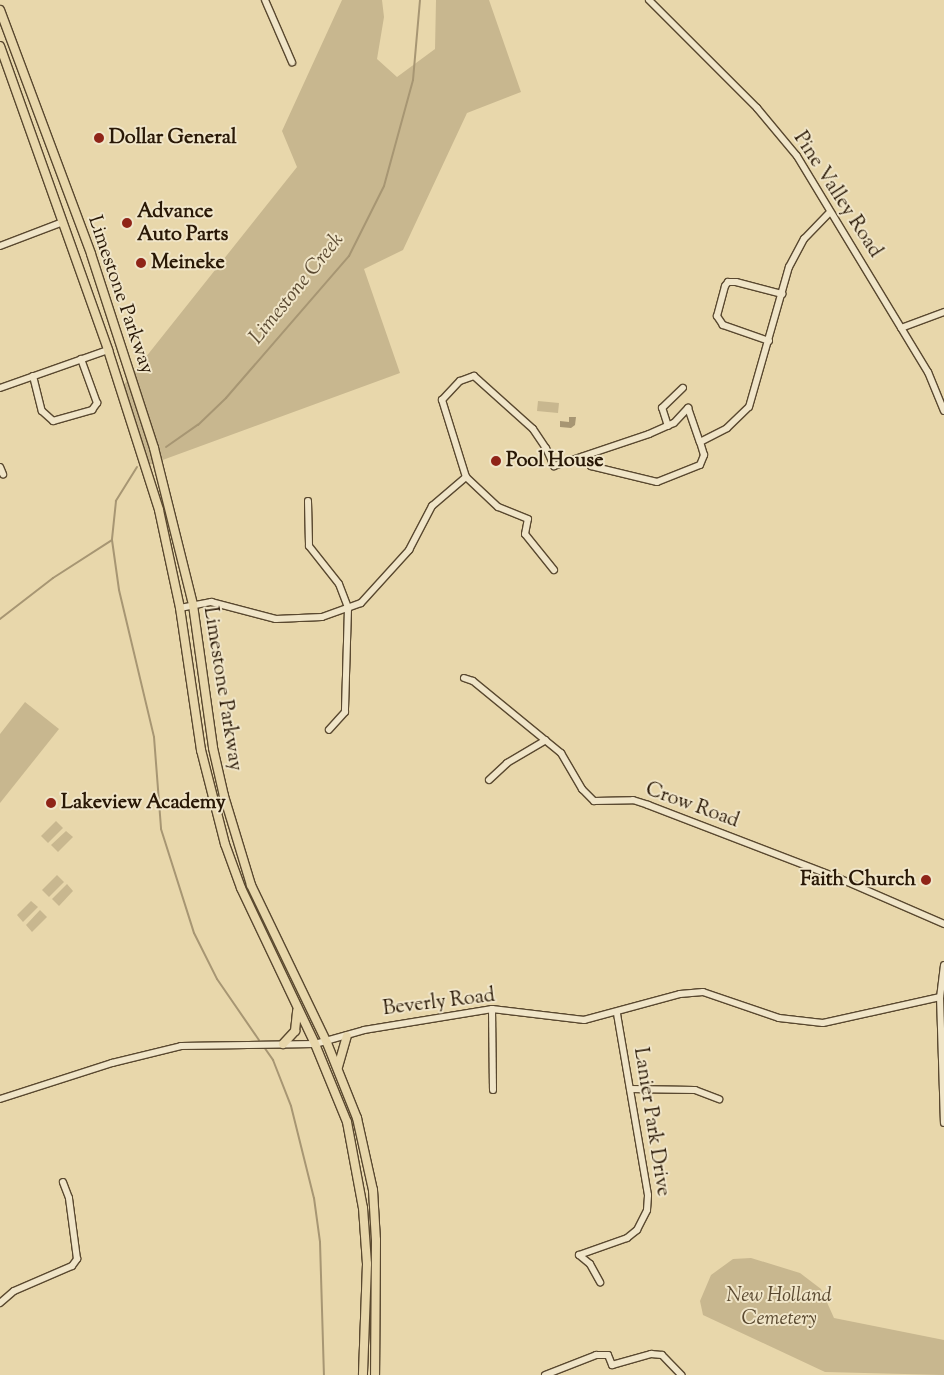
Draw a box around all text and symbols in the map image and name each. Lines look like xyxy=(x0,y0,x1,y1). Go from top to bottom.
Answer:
place label: Dollar General xyxy=(109,126,236,150)
street label: Pine Valley Road xyxy=(787,128,887,262)
marker: Dollar General xyxy=(93,132,105,144)
place label: Advance Auto Parts xyxy=(137,200,228,247)
street label: Limestone Parkway xyxy=(82,213,158,377)
marker: Advance Auto Parts xyxy=(121,217,133,229)
water label: Limestone Creek xyxy=(244,228,350,350)
place label: Meineke xyxy=(151,251,225,275)
marker: Meineke xyxy=(135,257,147,269)
place label: Pool House xyxy=(506,449,603,473)
marker: Pool House xyxy=(490,455,502,467)
street label: Limestone Parkway xyxy=(197,605,247,773)
street label: Crow Road xyxy=(642,778,742,834)
place label: Lakeview Academy xyxy=(61,791,226,815)
marker: Lakeview Academy xyxy=(45,797,57,809)
place label: Faith Church xyxy=(800,868,916,892)
marker: Faith Church xyxy=(920,874,932,886)
street label: Beverly Road xyxy=(382,984,496,1022)
street label: Lanier Park Drive xyxy=(627,1046,675,1198)
park label: New Holland Cemetery xyxy=(726,1284,832,1331)

